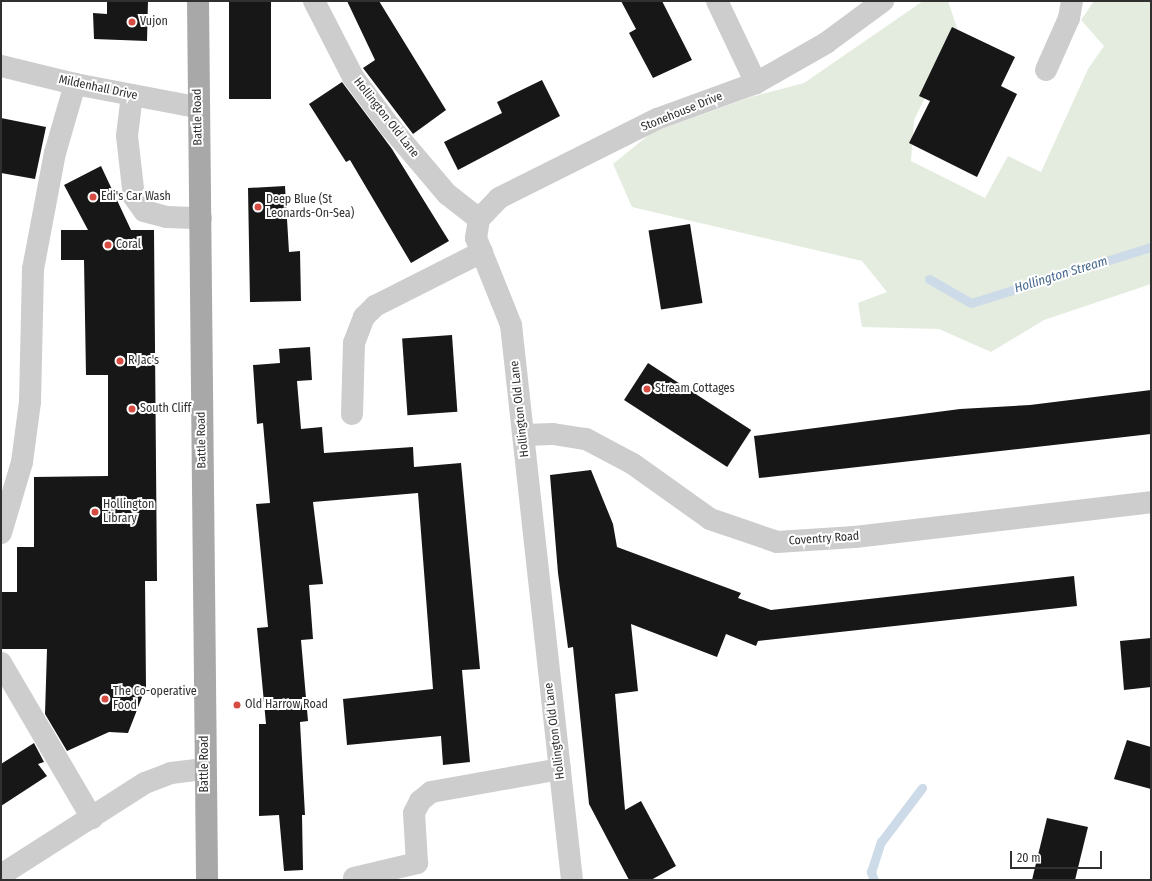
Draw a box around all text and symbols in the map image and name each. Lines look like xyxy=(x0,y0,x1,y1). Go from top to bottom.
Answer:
place label: Vujon xyxy=(140,15,168,29)
marker: Vujon xyxy=(127,17,137,27)
street label: Mildenhall Drive xyxy=(57,73,139,103)
street label: Hollington Old Lane xyxy=(350,75,422,161)
street label: Battle Road xyxy=(190,88,206,146)
street label: Stonehouse Drive xyxy=(639,89,725,135)
place label: Edi's Car Wash xyxy=(101,190,171,204)
marker: Edi's Car Wash xyxy=(88,192,98,202)
place label: Deep Blue (St Leonards-On-Sea) xyxy=(266,193,354,221)
marker: Deep Blue (St Leonards-On-Sea) xyxy=(253,202,263,212)
place label: Coral xyxy=(116,238,141,252)
marker: Coral xyxy=(103,240,113,250)
water label: Hollington Stream xyxy=(1013,253,1109,297)
place label: R Jac's xyxy=(128,354,159,368)
marker: R Jac's xyxy=(115,356,125,366)
street label: Hollington Old Lane xyxy=(508,360,532,458)
place label: Stream Cottages xyxy=(655,382,735,396)
marker: Stream Cottages xyxy=(642,384,652,394)
place label: South Cliff xyxy=(140,402,191,416)
marker: South Cliff xyxy=(127,404,137,414)
street label: Battle Road xyxy=(194,411,210,469)
place label: Hollington Library xyxy=(103,498,154,526)
marker: Hollington Library xyxy=(90,507,100,517)
street label: Coventry Road xyxy=(788,529,860,549)
street label: Hollington Old Lane xyxy=(542,682,568,780)
place label: The Co-operative Food xyxy=(113,685,197,713)
marker: The Co-operative Food xyxy=(100,694,110,704)
place label: Old Harrow Road xyxy=(245,698,328,712)
marker: Old Harrow Road xyxy=(232,700,242,710)
street label: Battle Road xyxy=(198,736,212,792)
scale bar xyxy=(1012,843,1104,869)
text: 20 m xyxy=(1017,851,1041,865)

